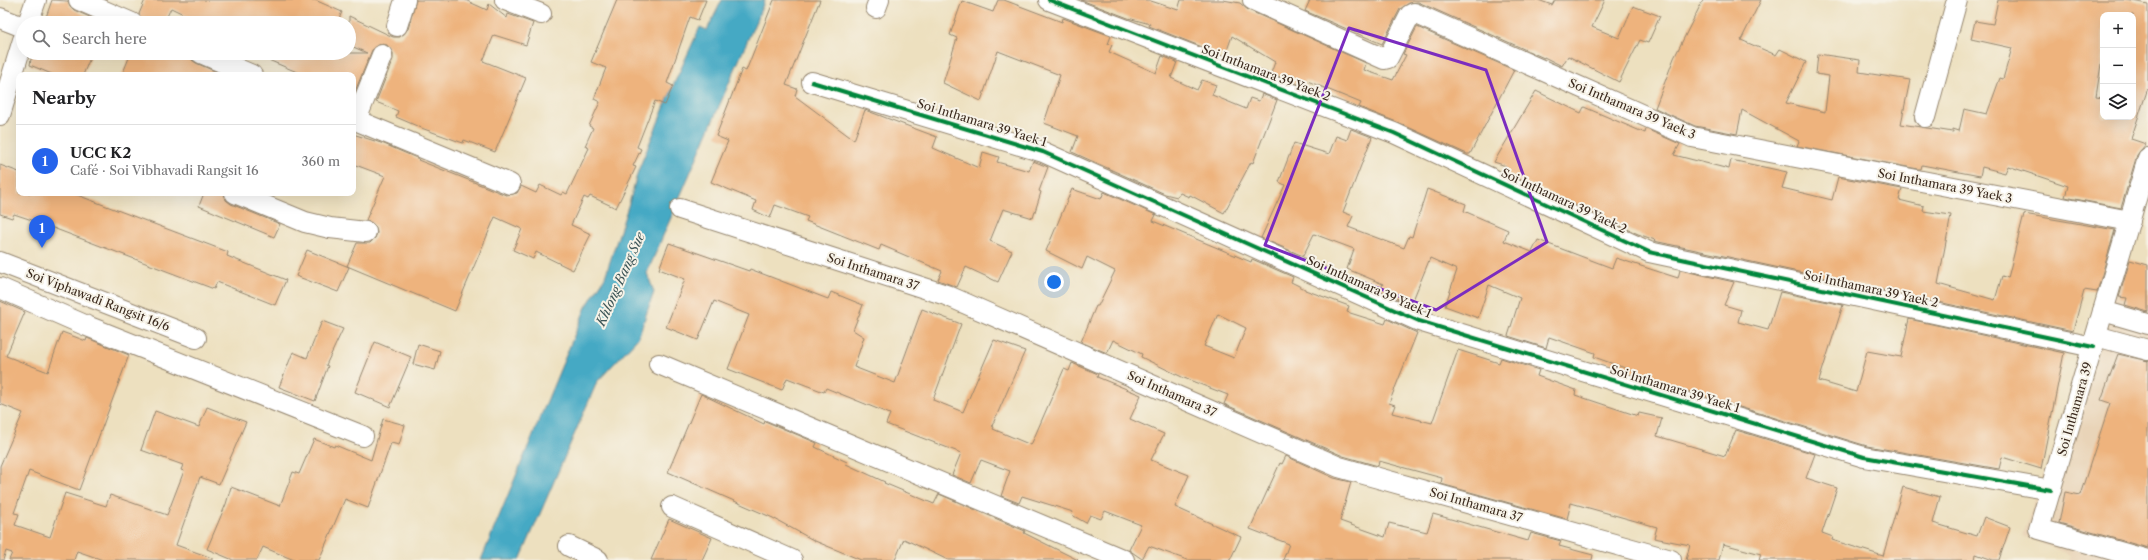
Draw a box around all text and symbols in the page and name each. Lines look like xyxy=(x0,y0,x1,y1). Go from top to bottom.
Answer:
map controls xyxy=(2100,12,2136,120)
button: + xyxy=(2100,12,2136,48)
search box xyxy=(16,16,356,60)
icon: search xyxy=(30,27,52,49)
text: Search here xyxy=(62,29,147,48)
street label: Soi Inthamara 39 Yaek 2 xyxy=(1200,41,1333,104)
button: − xyxy=(2100,48,2136,84)
street label: Soi Inthamara 39 Yaek 3 xyxy=(1566,75,1698,142)
button: layers xyxy=(2100,84,2136,120)
text: Nearby xyxy=(32,88,96,108)
street label: Soi Inthamara 39 Yaek 1 xyxy=(915,96,1049,149)
text: UCC K2 xyxy=(70,143,131,162)
text: 1 xyxy=(42,153,48,169)
text: 360 m xyxy=(301,153,340,169)
text: Café · Soi Vibhavadi Rangsit 16 xyxy=(70,162,259,178)
street label: Soi Inthamara 39 Yaek 2 xyxy=(1499,165,1630,236)
street label: Soi Inthamara 39 Yaek 3 xyxy=(1877,165,2014,206)
pin: 1 xyxy=(29,215,55,248)
water label: Khlong Bang Sue xyxy=(592,229,648,329)
street label: Soi Inthamara 37 xyxy=(825,250,921,294)
street label: Soi Inthamara 39 Yaek 1 xyxy=(1304,252,1434,321)
street label: Soi Viphawadi Rangsit 16/6 xyxy=(24,265,172,334)
street label: Soi Inthamara 39 Yaek 2 xyxy=(1803,267,1940,310)
your location xyxy=(1044,272,1064,292)
street label: Soi Inthamara 39 xyxy=(2054,360,2095,458)
street label: Soi Inthamara 39 Yaek 1 xyxy=(1608,362,1742,415)
street label: Soi Inthamara 37 xyxy=(1125,367,1219,420)
street label: Soi Inthamara 37 xyxy=(1428,484,1524,525)

